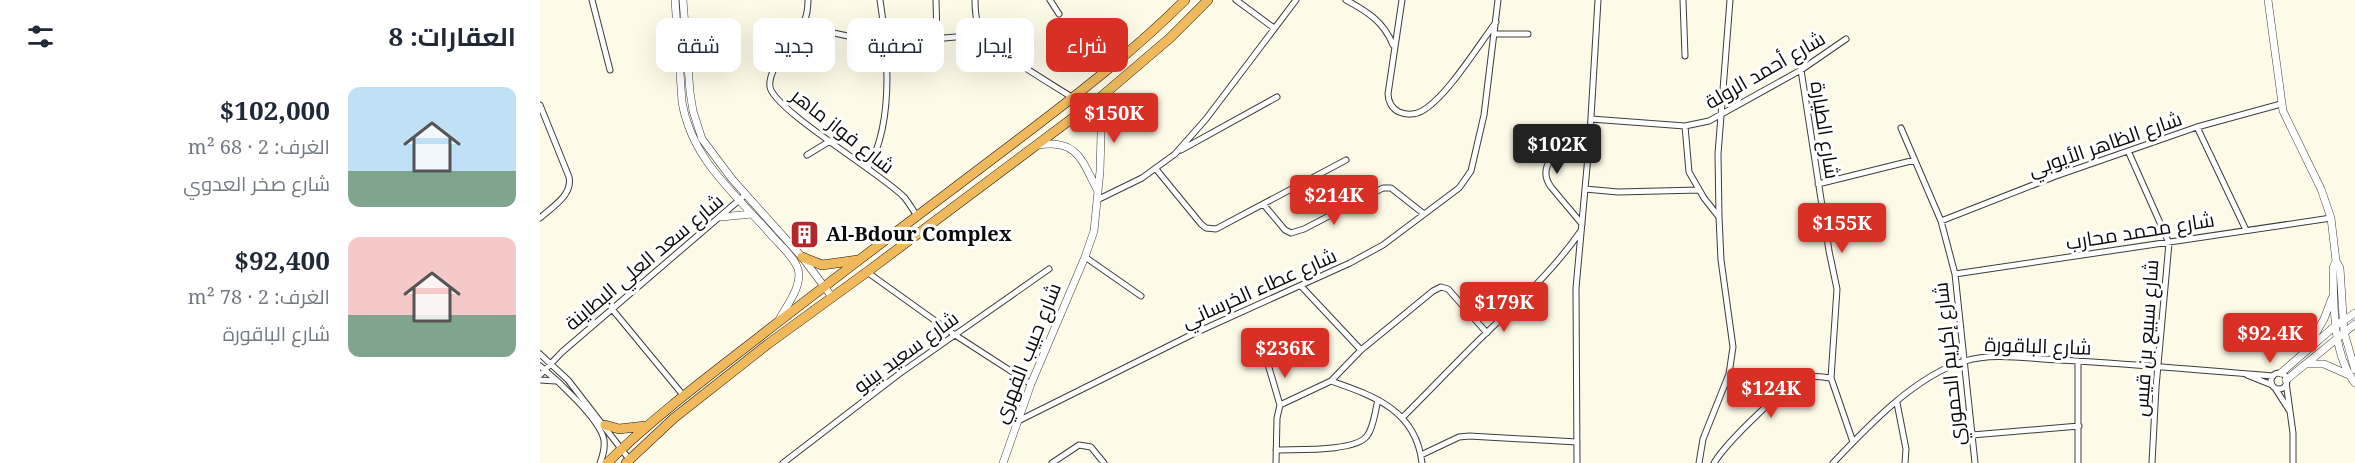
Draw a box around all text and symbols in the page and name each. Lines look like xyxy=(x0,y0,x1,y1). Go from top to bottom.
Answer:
text: العقارات: 8 xyxy=(389,18,516,54)
chip: شقة xyxy=(656,18,741,72)
chip: جديد xyxy=(753,18,835,72)
chip: تصفية xyxy=(847,18,944,72)
chip: إيجار xyxy=(956,18,1034,72)
chip: شراء xyxy=(1046,18,1128,72)
icon: filters xyxy=(24,20,57,53)
street label: شارع أحمد الرولة xyxy=(1700,24,1830,116)
street label: شارع الطيارة xyxy=(1803,79,1847,181)
street label: شارع فواز ماهر xyxy=(785,81,901,180)
text: $102,000 xyxy=(220,92,330,128)
pin: $150K xyxy=(1072,93,1156,144)
text: $150K xyxy=(1084,99,1144,126)
street label: شارع الظاهر الأيوبي xyxy=(2024,105,2186,185)
icon: home xyxy=(396,111,468,183)
pin: $102K xyxy=(1515,124,1599,175)
text: $102K xyxy=(1527,130,1587,157)
text: الغرف: 2 · 68 m² xyxy=(188,133,330,160)
text: شارع صخر العدوي xyxy=(183,170,330,197)
pin: $214K xyxy=(1292,175,1376,226)
text: $214K xyxy=(1304,181,1364,208)
street label: شارع سعد العلي البطاينة xyxy=(559,187,731,338)
pin: $155K xyxy=(1800,203,1884,254)
street label: شارع محمد محارب xyxy=(2064,205,2216,257)
text: $155K xyxy=(1812,209,1872,236)
building icon: Al-Bdour Complex xyxy=(789,218,821,250)
place label: Al-Bdour Complex xyxy=(826,220,1012,247)
street label: شارع عطاء الخرساني xyxy=(1177,241,1342,337)
text: $92,400 xyxy=(234,242,330,278)
street label: شارع سبيع بن قيس xyxy=(2127,258,2165,418)
icon: home xyxy=(396,261,468,333)
street label: شارع حبيب الفهري xyxy=(986,279,1070,428)
street label: شارع إكريم الحموري xyxy=(1926,281,1974,447)
pin: $179K xyxy=(1462,282,1546,333)
text: الغرف: 2 · 78 m² xyxy=(188,283,330,310)
text: $179K xyxy=(1474,288,1534,315)
street label: شارع سعيد بينو xyxy=(848,304,964,400)
pin: $92.4K xyxy=(2221,313,2319,364)
text: $92.4K xyxy=(2237,319,2303,346)
text: شارع الباقورة xyxy=(223,320,330,347)
pin: $236K xyxy=(1243,328,1327,379)
street label: شارع الباقورة xyxy=(1984,330,2092,362)
text: $236K xyxy=(1255,334,1315,361)
pin: $124K xyxy=(1729,368,1813,419)
text: $124K xyxy=(1741,374,1801,401)

